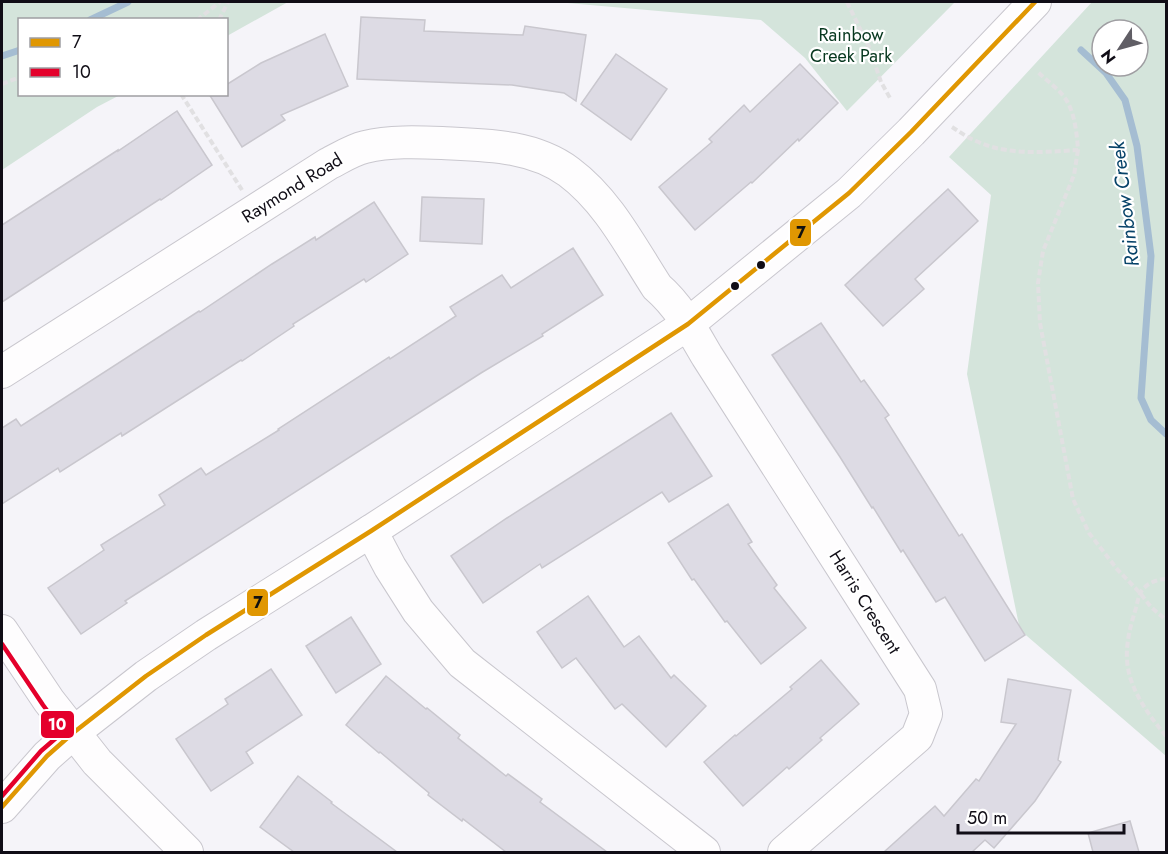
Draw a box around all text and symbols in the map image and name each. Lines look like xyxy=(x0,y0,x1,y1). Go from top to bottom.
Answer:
legend xyxy=(18,18,228,96)
north arrow xyxy=(1090,18,1150,78)
park label: Rainbow Creek Park xyxy=(810,22,892,69)
text: 7 xyxy=(72,29,82,55)
text: N xyxy=(1095,45,1121,68)
text: 10 xyxy=(72,59,91,85)
water label: Rainbow Creek xyxy=(1103,138,1147,268)
street label: Raymond Road xyxy=(237,147,347,229)
line badge: 7 xyxy=(789,218,812,247)
text: 7 xyxy=(796,221,806,244)
unlabelled marker xyxy=(755,259,767,271)
unlabelled marker xyxy=(729,280,741,292)
street label: Harris Crescent xyxy=(823,545,908,659)
line badge: 7 xyxy=(246,588,269,617)
text: 7 xyxy=(253,591,263,614)
line badge: 10 xyxy=(40,710,75,739)
text: 10 xyxy=(48,713,66,736)
scale bar xyxy=(958,797,1124,835)
text: 50 m xyxy=(967,805,1007,831)

